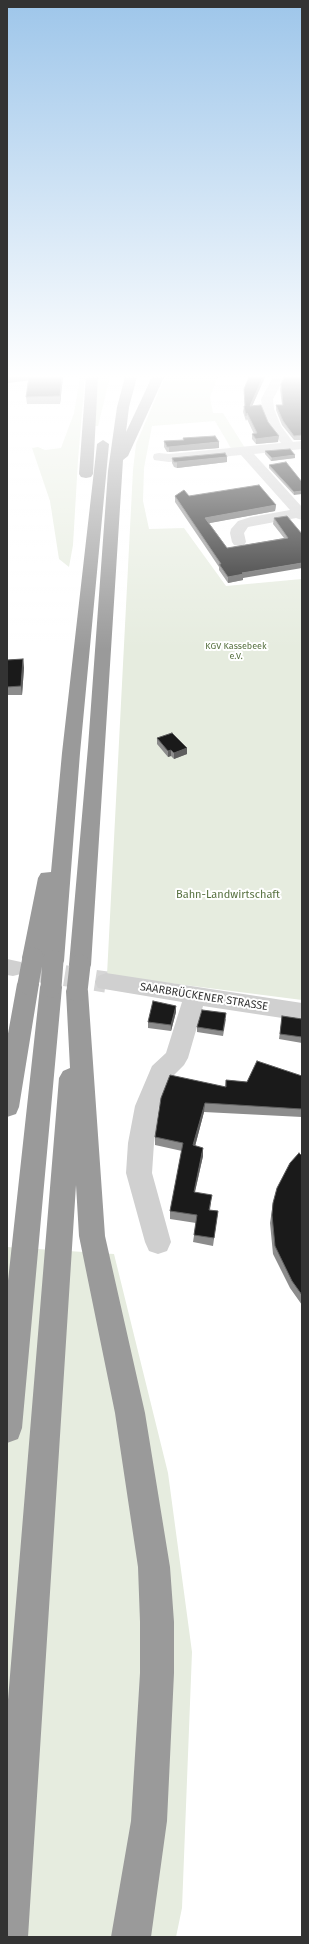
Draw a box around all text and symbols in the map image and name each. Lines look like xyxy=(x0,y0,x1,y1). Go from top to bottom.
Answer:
park label: KGV Kassebeek e.V. xyxy=(205,641,267,662)
park label: Bahn-Landwirtschaft xyxy=(176,888,280,902)
street label: SAARBRÜCKENER STRASSE xyxy=(139,980,269,1014)

